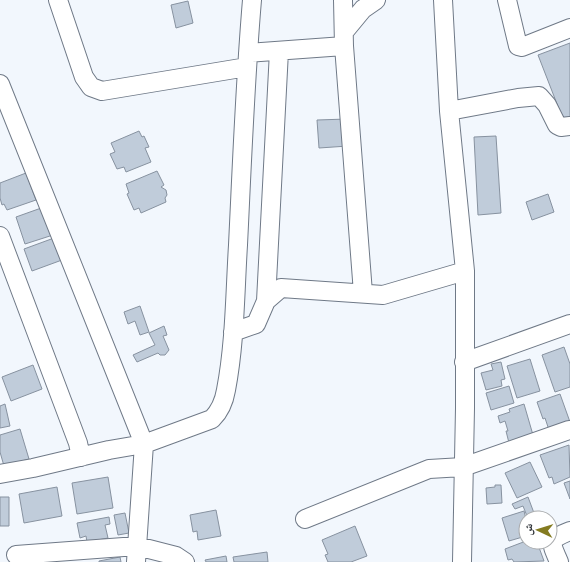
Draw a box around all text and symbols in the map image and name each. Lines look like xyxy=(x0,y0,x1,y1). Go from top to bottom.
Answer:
north arrow xyxy=(518,510,558,550)
text: ش xyxy=(521,523,536,536)

